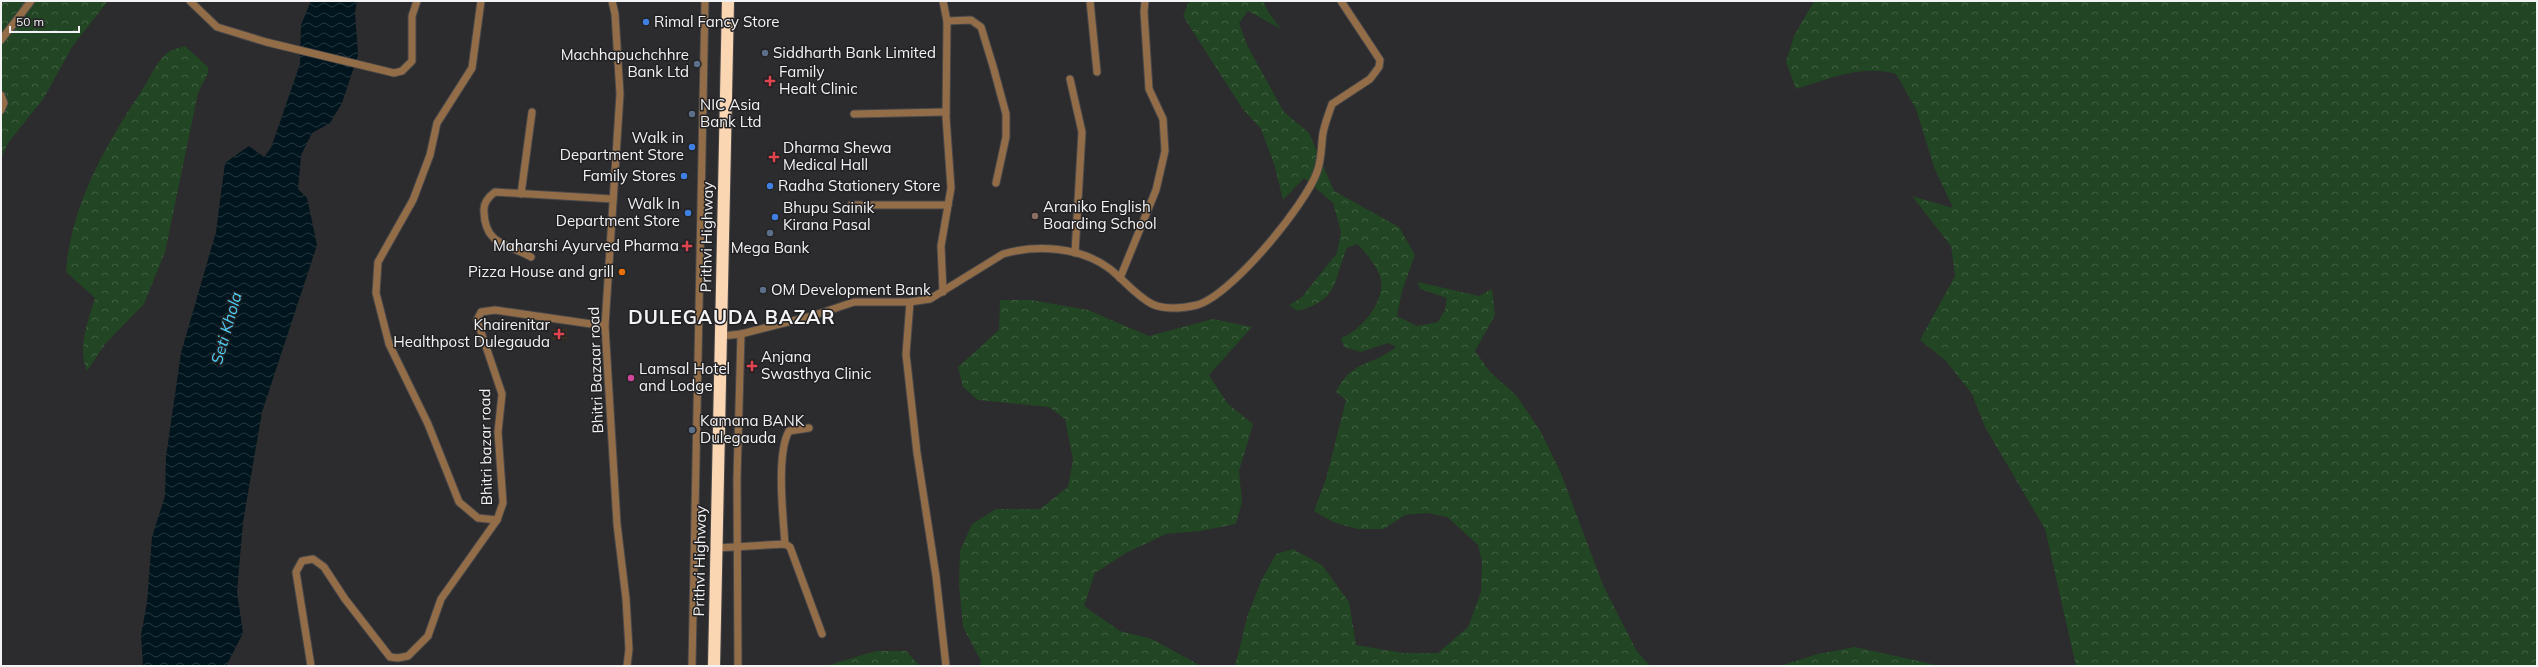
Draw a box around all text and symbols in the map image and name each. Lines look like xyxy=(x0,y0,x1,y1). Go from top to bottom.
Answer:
scale bar xyxy=(10,8,79,34)
place label: Rimal Fancy Store xyxy=(654,12,779,31)
text: 50 m xyxy=(16,14,44,29)
marker: Rimal Fancy Store xyxy=(641,17,651,27)
place label: Siddharth Bank Limited xyxy=(773,43,936,62)
place label: Machhapuchchhre Bank Ltd xyxy=(561,45,689,81)
marker: Siddharth Bank Limited xyxy=(760,48,770,58)
marker: Machhapuchchhre Bank Ltd xyxy=(692,59,702,69)
place label: Family Healt Clinic xyxy=(779,62,858,98)
marker: Family Healt Clinic xyxy=(764,75,776,87)
place label: NIC Asia Bank Ltd xyxy=(700,95,762,131)
marker: NIC Asia Bank Ltd xyxy=(687,109,697,119)
place label: Walk in Department Store xyxy=(560,128,684,164)
place label: Dharma Shewa Medical Hall xyxy=(783,138,892,174)
marker: Walk in Department Store xyxy=(687,142,697,152)
marker: Dharma Shewa Medical Hall xyxy=(768,151,780,163)
place label: Family Stores xyxy=(583,166,676,185)
marker: Family Stores xyxy=(679,171,689,181)
place label: Radha Stationery Store xyxy=(778,176,940,195)
street label: Prithvi Highway xyxy=(696,181,717,292)
marker: Radha Stationery Store xyxy=(765,181,775,191)
place label: Walk In Department Store xyxy=(556,194,680,230)
place label: Araniko English Boarding School xyxy=(1043,197,1157,233)
place label: Bhupu Sainik Kirana Pasal xyxy=(783,198,874,234)
marker: Walk In Department Store xyxy=(683,208,693,218)
marker: Araniko English Boarding School xyxy=(1030,211,1040,221)
marker: Bhupu Sainik Kirana Pasal xyxy=(770,212,780,222)
marker: Mega Bank xyxy=(765,228,775,238)
place label: Maharshi Ayurved Pharma xyxy=(493,236,679,255)
place label: Mega Bank xyxy=(731,238,810,257)
marker: Maharshi Ayurved Pharma xyxy=(682,241,692,251)
place label: Pizza House and grill xyxy=(468,262,614,281)
marker: Pizza House and grill xyxy=(617,267,627,277)
place label: OM Development Bank xyxy=(771,280,931,299)
marker: OM Development Bank xyxy=(758,285,768,295)
water label: Seti Khola xyxy=(206,289,246,366)
district label: DULEGAUDA BAZAR xyxy=(628,305,836,329)
street label: Bhitri Bazaar road xyxy=(584,306,607,434)
place label: Khairenitar Healthpost Dulegauda xyxy=(393,315,551,351)
marker: Khairenitar Healthpost Dulegauda xyxy=(553,328,565,340)
place label: Anjana Swasthya Clinic xyxy=(761,347,871,383)
place label: Lamsal Hotel and Lodge xyxy=(639,359,730,395)
marker: Anjana Swasthya Clinic xyxy=(746,360,758,372)
marker: Lamsal Hotel and Lodge xyxy=(626,373,636,383)
street label: Bhitri bazar road xyxy=(475,388,496,506)
place label: Kamana BANK Dulegauda xyxy=(700,411,805,447)
marker: Kamana BANK Dulegauda xyxy=(687,425,697,435)
street label: Prithvi Highway xyxy=(689,505,710,616)

